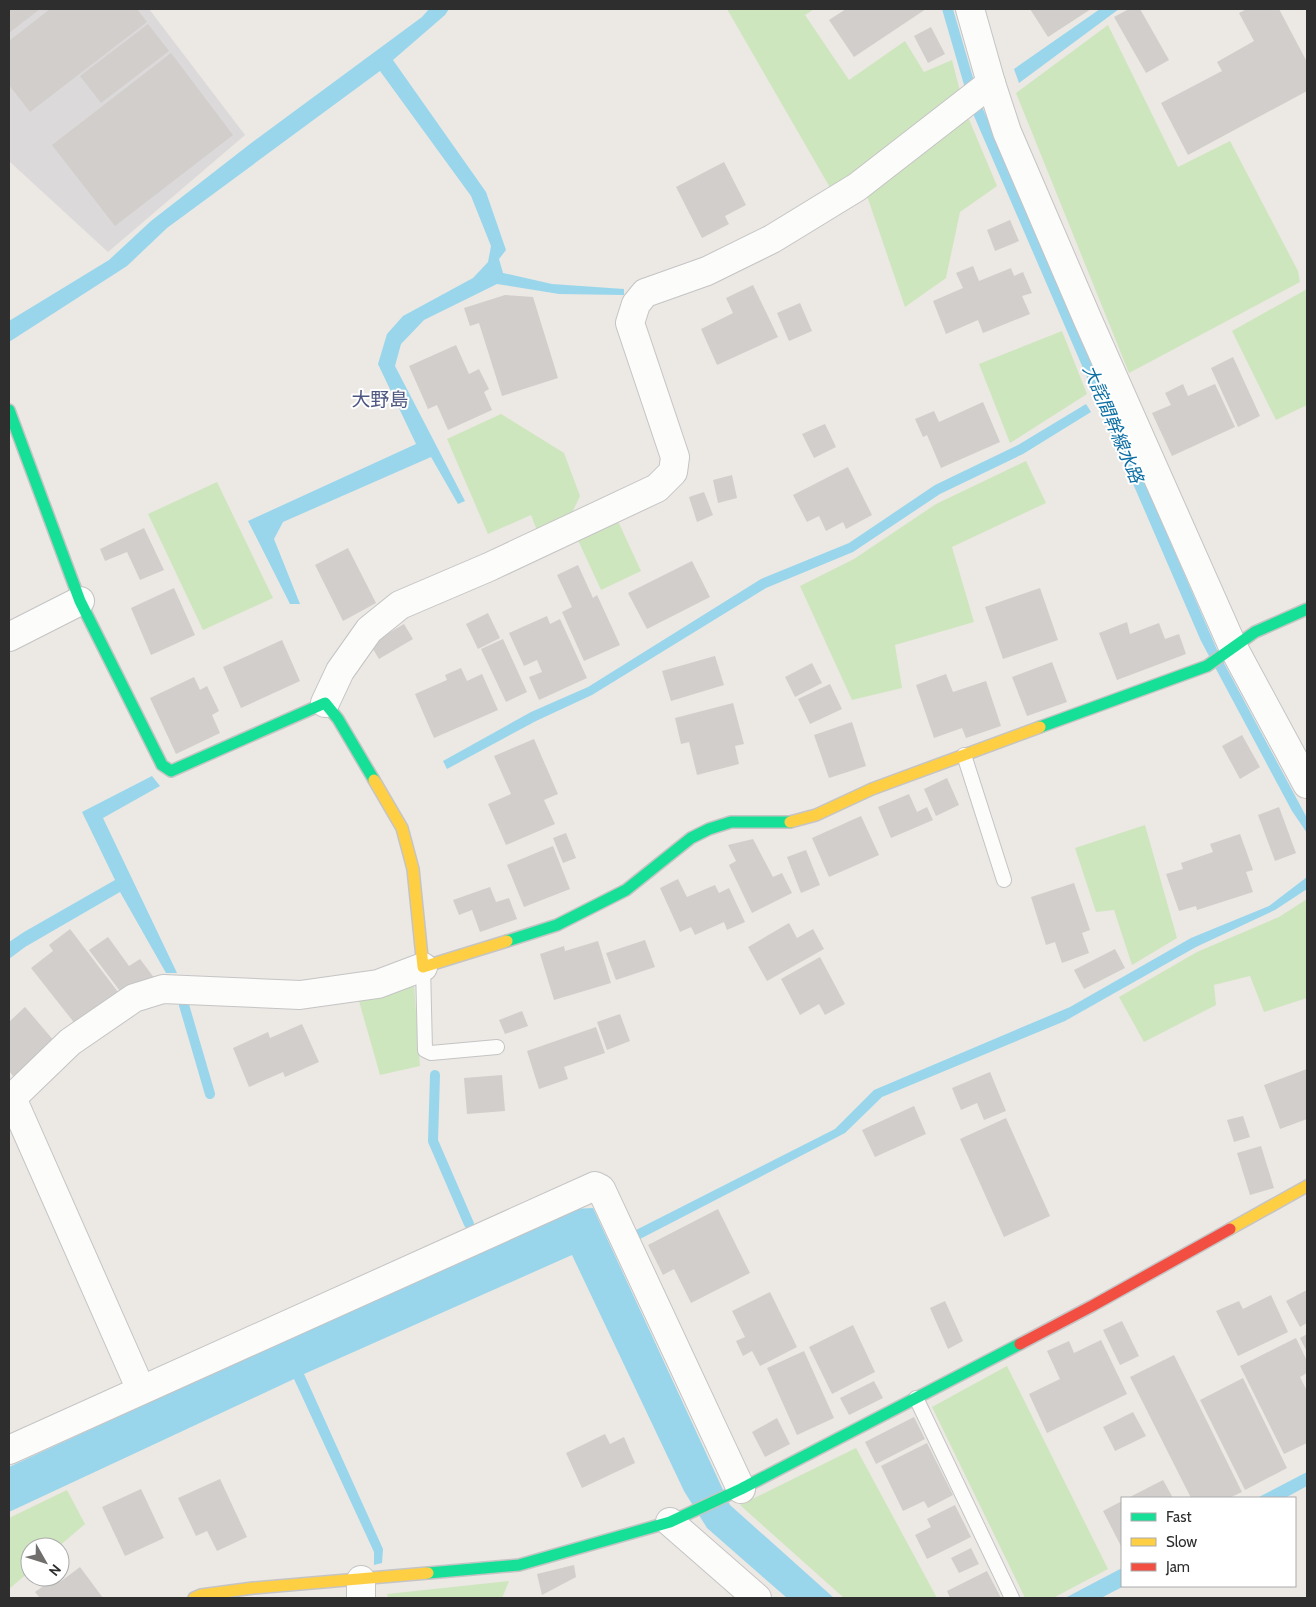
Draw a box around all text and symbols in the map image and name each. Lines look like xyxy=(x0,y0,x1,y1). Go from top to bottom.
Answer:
water label: 大詫間幹線水路 xyxy=(1078,362,1149,488)
district label: 大野島 xyxy=(351,388,409,411)
legend xyxy=(1121,1497,1296,1587)
text: Fast xyxy=(1166,1508,1191,1526)
text: Slow xyxy=(1166,1533,1197,1551)
north arrow xyxy=(20,1537,70,1587)
text: Jam xyxy=(1165,1558,1190,1576)
text: N xyxy=(45,1561,65,1580)

